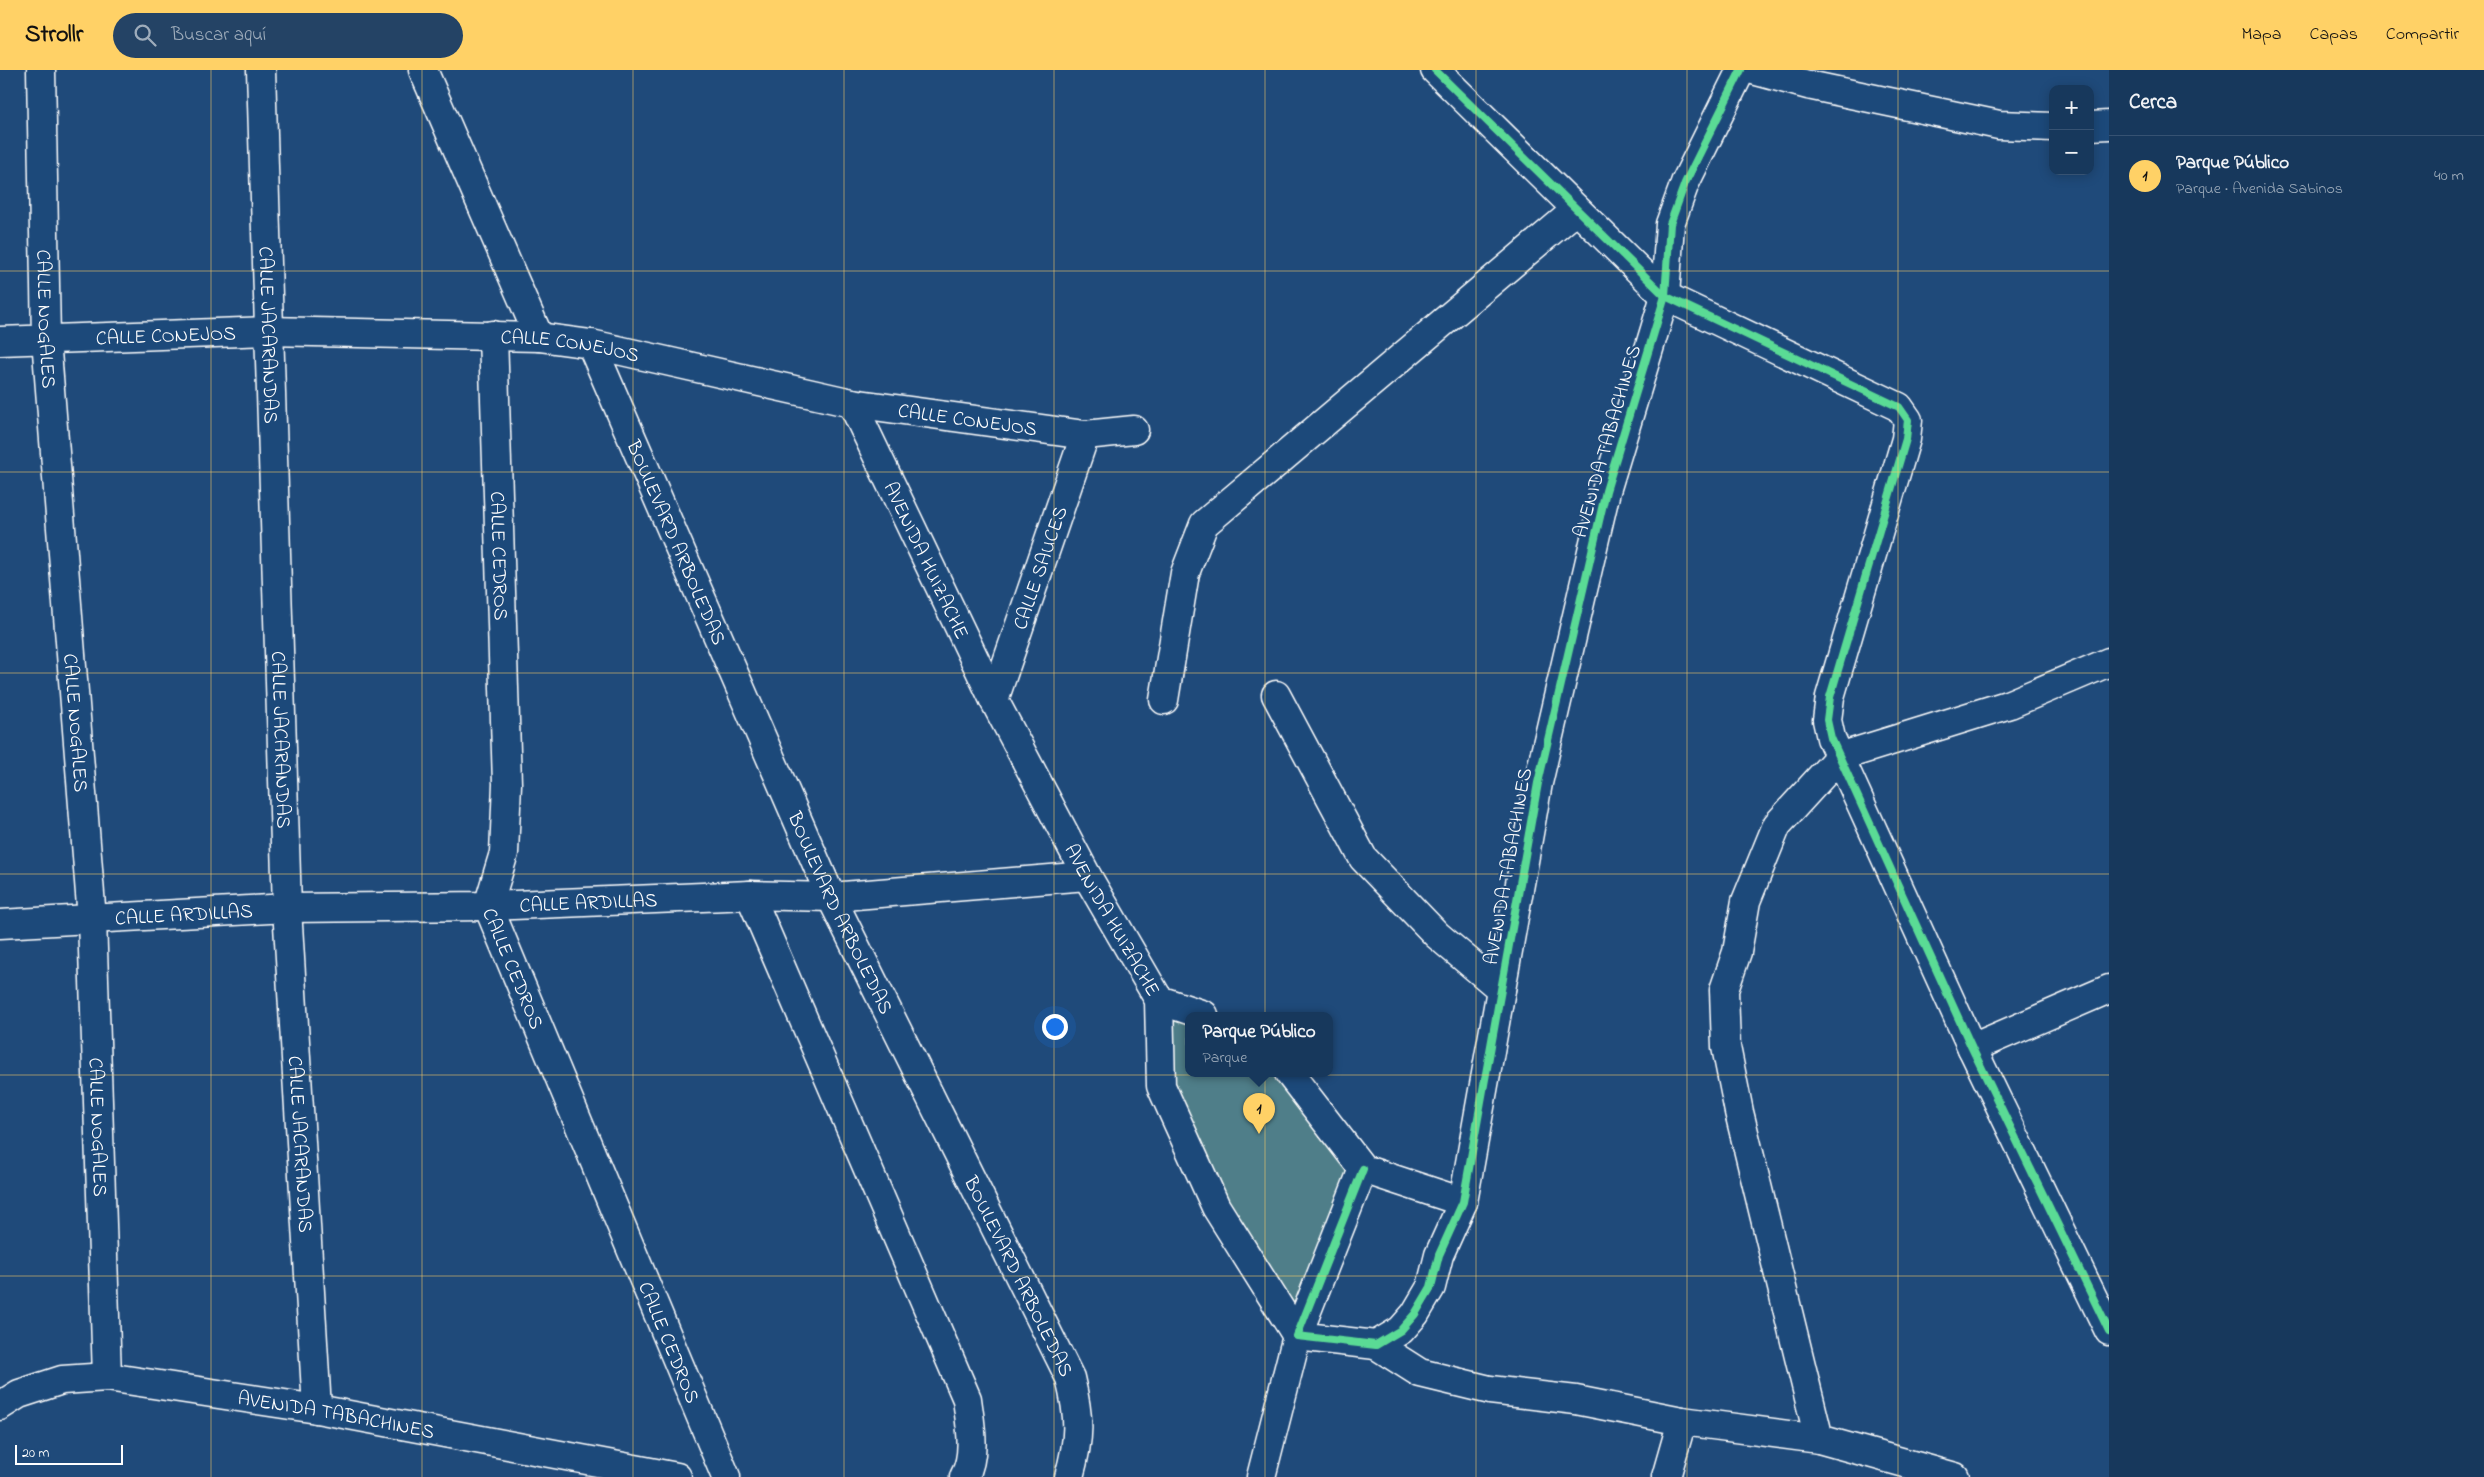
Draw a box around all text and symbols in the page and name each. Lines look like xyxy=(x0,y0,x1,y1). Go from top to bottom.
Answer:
search box xyxy=(113,13,463,58)
text: Strollr xyxy=(25,18,83,53)
icon: search xyxy=(131,21,159,49)
text: Buscar aquí xyxy=(171,22,266,49)
text: Mapa xyxy=(2241,22,2282,48)
text: Capas xyxy=(2310,22,2358,48)
text: Compartir xyxy=(2386,22,2459,48)
map controls xyxy=(2049,85,2094,175)
button: + xyxy=(2049,85,2094,130)
text: Cerca xyxy=(2129,88,2177,118)
button: − xyxy=(2049,130,2094,175)
text: Parque Público xyxy=(2176,150,2289,177)
text: 1 xyxy=(2142,164,2148,188)
text: 40 m xyxy=(2434,164,2464,188)
text: Parque · Avenida Sabinos xyxy=(2176,177,2343,201)
street label: CALLE JACARANDAS xyxy=(249,246,284,424)
street label: CALLE NOGALES xyxy=(27,249,62,390)
street label: CALLE CONEJOS xyxy=(95,320,237,354)
street label: CALLE CONEJOS xyxy=(500,324,642,371)
street label: AVENIDA TABACHINES xyxy=(1567,342,1650,542)
street label: CALLE CONEJOS xyxy=(896,397,1039,445)
street label: BOULEVARD ARBOLEDAS xyxy=(617,435,732,650)
street label: AVENIDA HUIZACHE xyxy=(875,477,975,645)
street label: CALLE CEDROS xyxy=(481,491,514,621)
street label: CALLE SAUCES xyxy=(1007,503,1077,634)
street label: CALLE JACARANDAS xyxy=(262,651,297,829)
street label: CALLE NOGALES xyxy=(54,652,94,794)
street label: AVENIDA TABACHINES xyxy=(1478,766,1541,967)
street label: BOULEVARD ARBOLEDAS xyxy=(778,807,899,1020)
street label: AVENIDA HUIZACHE xyxy=(1056,839,1166,1003)
street label: CALLE ARDILLAS xyxy=(519,887,658,922)
street label: CALLE ARDILLAS xyxy=(114,898,254,935)
street label: CALLE CEDROS xyxy=(473,904,550,1034)
popup xyxy=(1185,1012,1333,1077)
your location xyxy=(1042,1014,1068,1040)
text: Parque Público xyxy=(1202,1019,1316,1046)
text: Parque xyxy=(1202,1046,1247,1070)
street label: CALLE JACARANDAS xyxy=(279,1055,318,1234)
street label: CALLE NOGALES xyxy=(80,1057,113,1197)
pin: 1 xyxy=(1243,1093,1275,1134)
street label: BOULEVARD ARBOLEDAS xyxy=(955,1171,1079,1382)
street label: CALLE CEDROS xyxy=(629,1278,706,1408)
street label: AVENIDA TABACHINES xyxy=(235,1385,437,1448)
scale bar xyxy=(15,1442,122,1465)
text: 20 m xyxy=(22,1443,49,1464)

